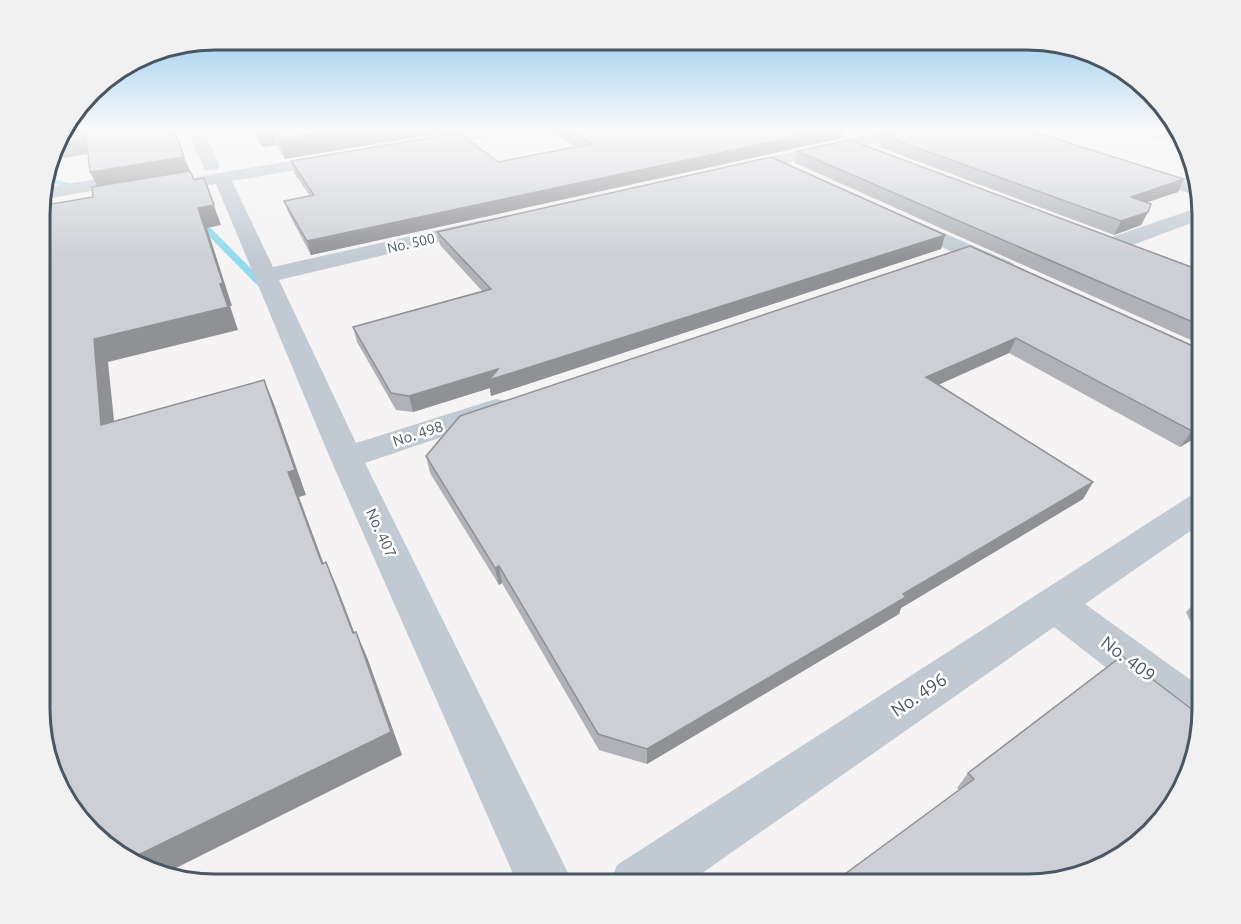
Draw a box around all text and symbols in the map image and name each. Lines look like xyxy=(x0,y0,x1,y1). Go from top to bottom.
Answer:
street label: No. 500 xyxy=(386,230,437,256)
street label: No. 498 xyxy=(391,417,445,450)
street label: No. 407 xyxy=(363,506,400,560)
street label: No. 409 xyxy=(1098,631,1160,685)
street label: No. 496 xyxy=(887,668,950,720)

